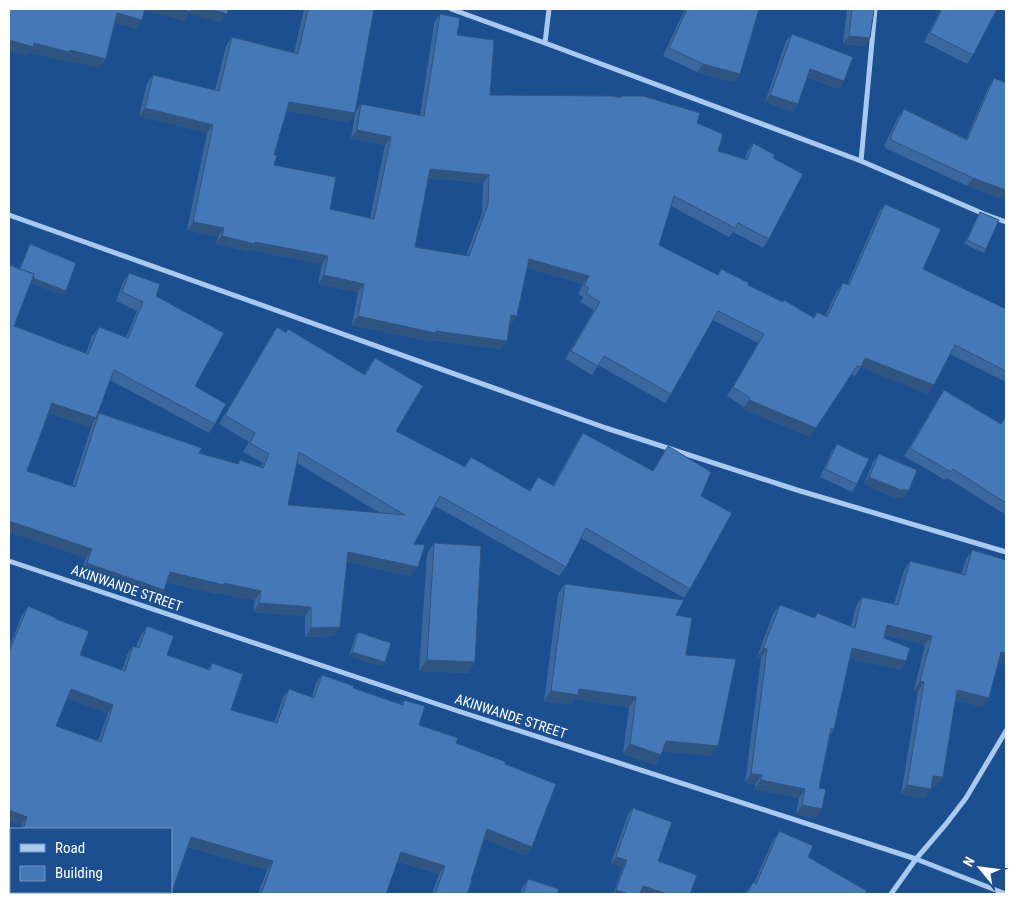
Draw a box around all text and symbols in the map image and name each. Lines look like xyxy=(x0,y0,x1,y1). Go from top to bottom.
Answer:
street label: AKINWANDE STREET xyxy=(69,561,185,615)
street label: AKINWANDE STREET xyxy=(453,690,569,742)
legend xyxy=(10,828,172,893)
text: Road xyxy=(55,839,85,857)
north arrow xyxy=(955,843,1005,893)
text: N xyxy=(960,854,978,869)
text: Building xyxy=(55,864,103,882)

